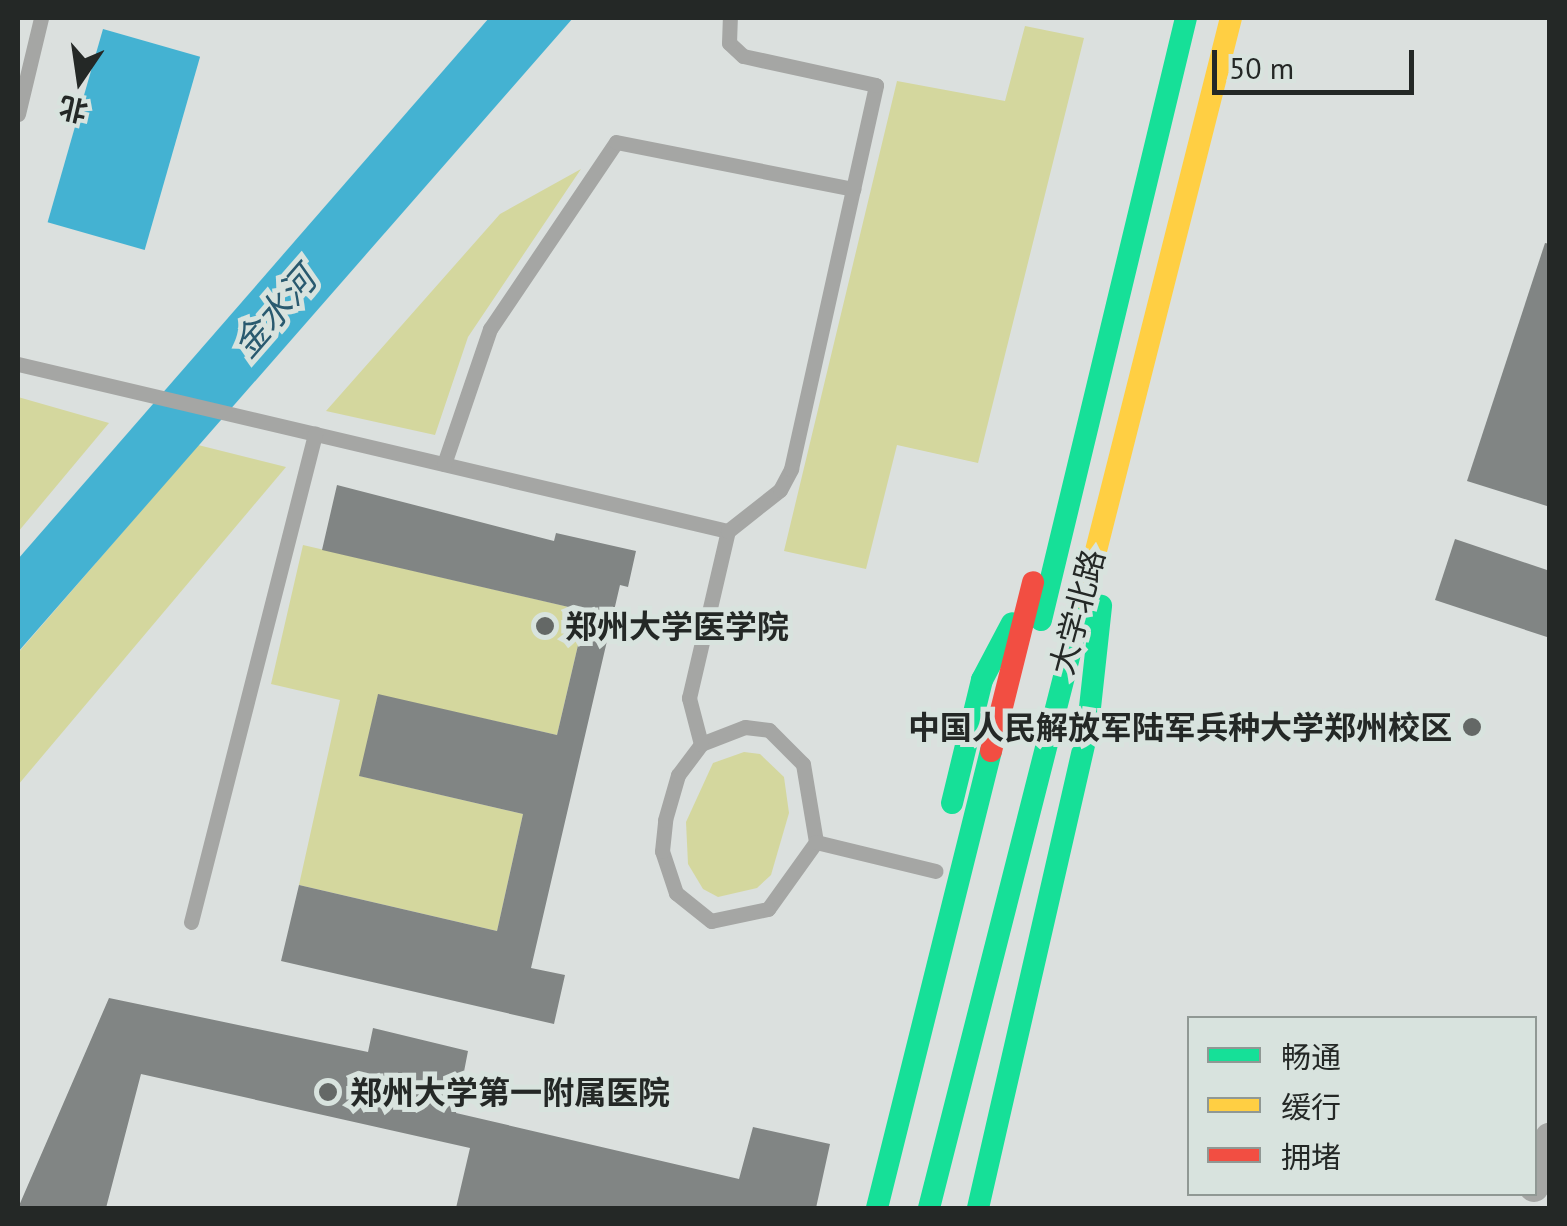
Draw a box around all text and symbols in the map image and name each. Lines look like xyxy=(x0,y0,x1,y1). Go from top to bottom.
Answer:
north arrow xyxy=(30,30,130,130)
scale bar xyxy=(1217,30,1420,92)
text: 50 m xyxy=(1229,48,1294,87)
text: 北 xyxy=(55,89,91,131)
water label: 金水河 xyxy=(224,259,324,365)
street label: 大学北路 xyxy=(1042,545,1112,679)
place label: 郑州大学医学院 xyxy=(565,607,789,645)
marker: 郑州大学医学院 xyxy=(534,615,556,637)
place label: 中国人民解放军陆军兵种大学郑州校区 xyxy=(908,708,1452,746)
marker: 中国人民解放军陆军兵种大学郑州校区 xyxy=(1461,716,1483,738)
legend xyxy=(1187,1016,1537,1196)
text: 畅通 xyxy=(1281,1037,1341,1076)
place label: 郑州大学第一附属医院 xyxy=(350,1073,670,1111)
marker: 郑州大学第一附属医院 xyxy=(315,1079,341,1105)
text: 缓行 xyxy=(1281,1087,1341,1126)
text: 拥堵 xyxy=(1281,1137,1341,1176)

